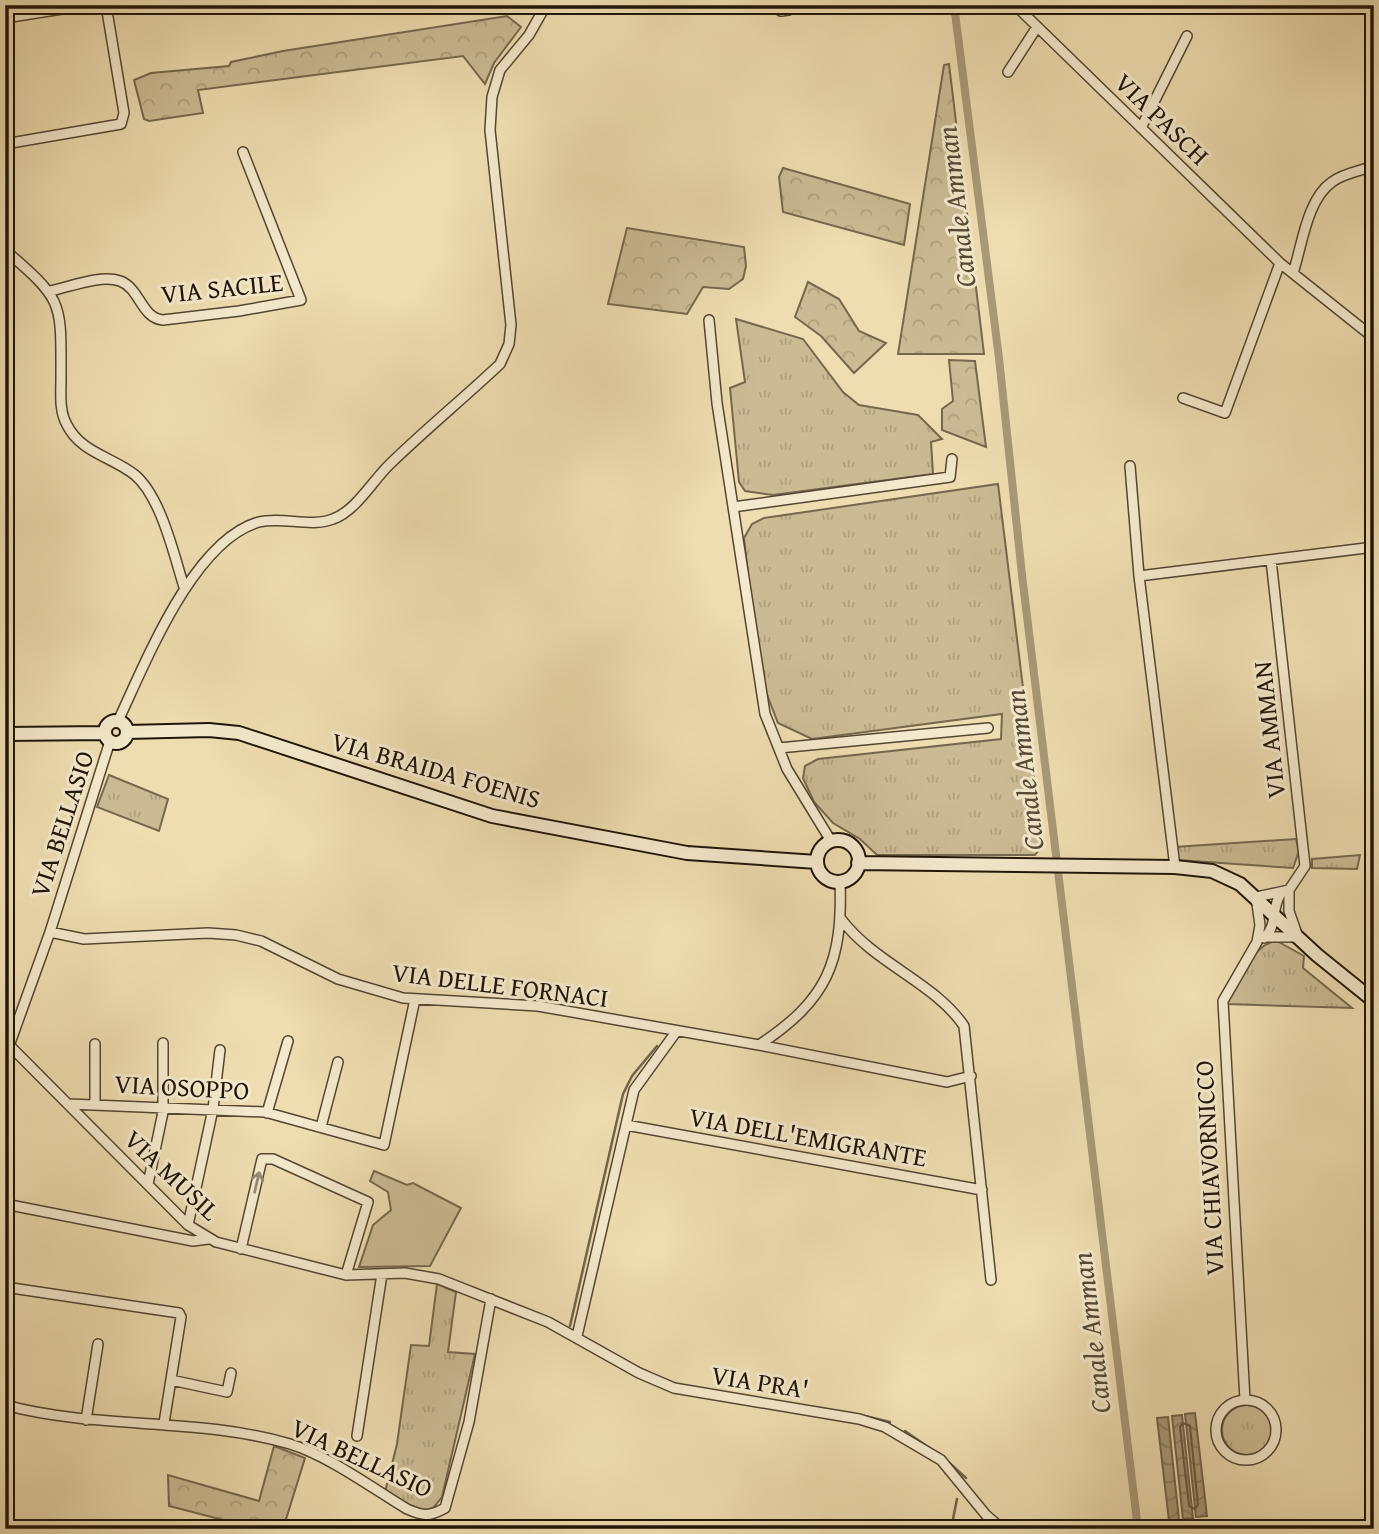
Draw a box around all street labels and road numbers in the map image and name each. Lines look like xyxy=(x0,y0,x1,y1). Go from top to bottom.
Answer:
street label: VIA PASCH xyxy=(1106,63,1219,174)
street label: VIA SACILE xyxy=(159,262,285,313)
street label: VIA AMMAN xyxy=(1242,660,1295,801)
street label: VIA BRAIDA FOENIS xyxy=(327,721,545,818)
street label: VIA BELLASIO xyxy=(19,746,104,902)
street label: VIA DELLE FORNACI xyxy=(390,952,610,1017)
street label: VIA CHIAVORNICCO xyxy=(1183,1059,1234,1277)
street label: VIA OSOPPO xyxy=(114,1064,250,1109)
street label: VIA DELL'EMIGRANTE xyxy=(686,1096,930,1177)
street label: VIA MUSIL xyxy=(116,1120,229,1229)
street label: VIA PRA' xyxy=(709,1355,811,1408)
street label: VIA BELLASIO xyxy=(285,1408,439,1507)

